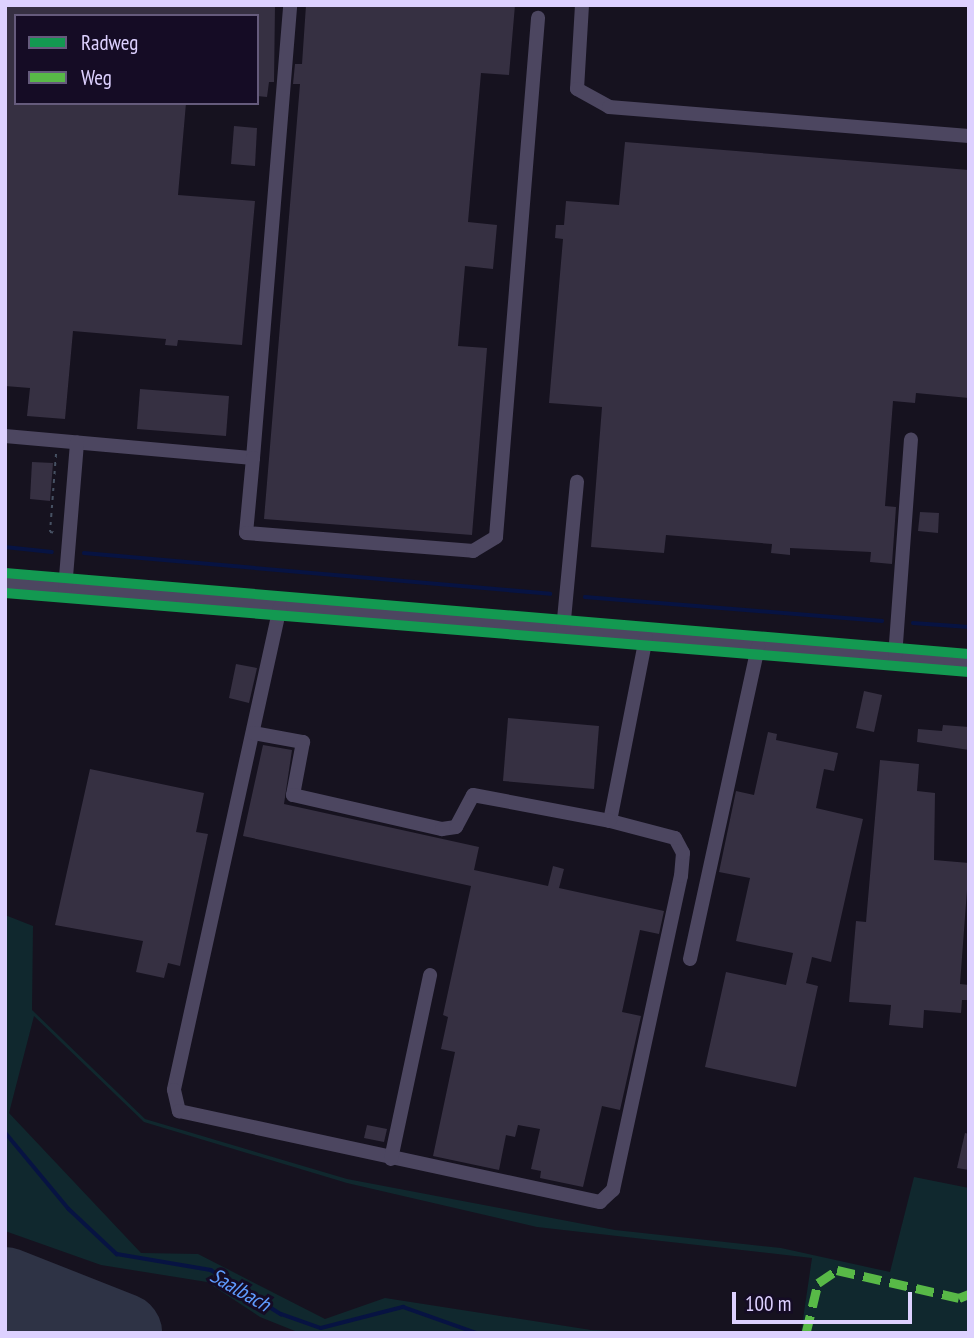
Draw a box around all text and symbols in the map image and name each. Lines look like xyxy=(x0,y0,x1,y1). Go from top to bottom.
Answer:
legend xyxy=(14,14,259,105)
text: Radweg xyxy=(81,29,138,56)
text: Weg xyxy=(81,64,112,91)
water label: Saalbach xyxy=(206,1263,274,1317)
scale bar xyxy=(736,1278,916,1322)
text: 100 m xyxy=(745,1290,791,1317)

